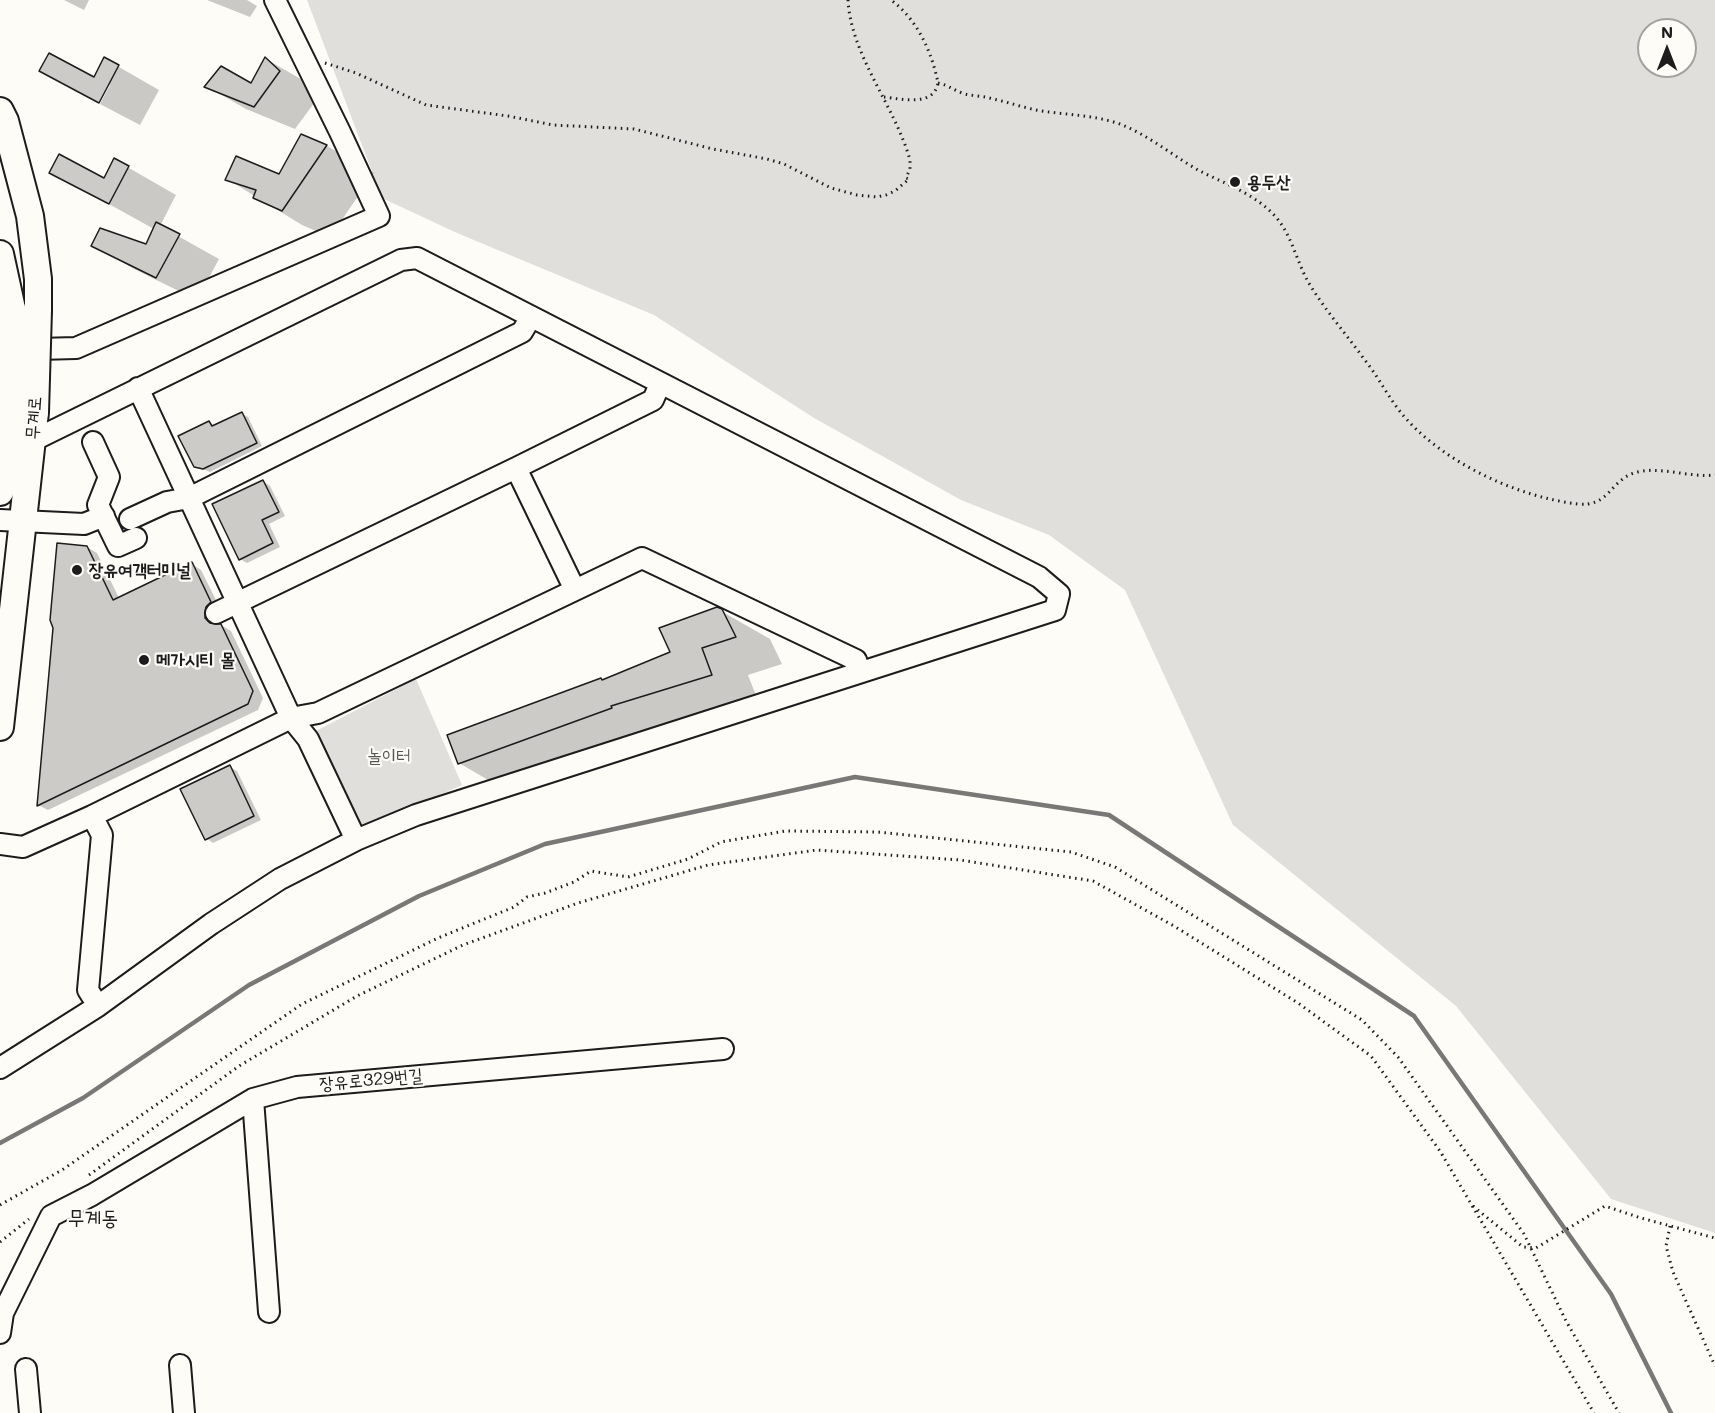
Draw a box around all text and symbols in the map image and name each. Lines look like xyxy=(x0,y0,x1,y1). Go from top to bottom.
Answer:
north arrow xyxy=(1637,18,1697,78)
text: N xyxy=(1661,21,1673,42)
place label: 용두산 xyxy=(1247,171,1290,193)
marker: 용두산 xyxy=(1228,175,1242,189)
street label: 무계로 xyxy=(22,396,46,440)
place label: 장유여객터미널 xyxy=(89,559,190,581)
marker: 장유여객터미널 xyxy=(70,563,84,577)
place label: 메가시티 몰 xyxy=(156,649,235,671)
marker: 메가시티 몰 xyxy=(137,653,151,667)
park label: 놀이터 xyxy=(367,745,411,767)
street label: 장유로329번길 xyxy=(318,1065,424,1095)
district label: 무계동 xyxy=(68,1206,118,1232)

